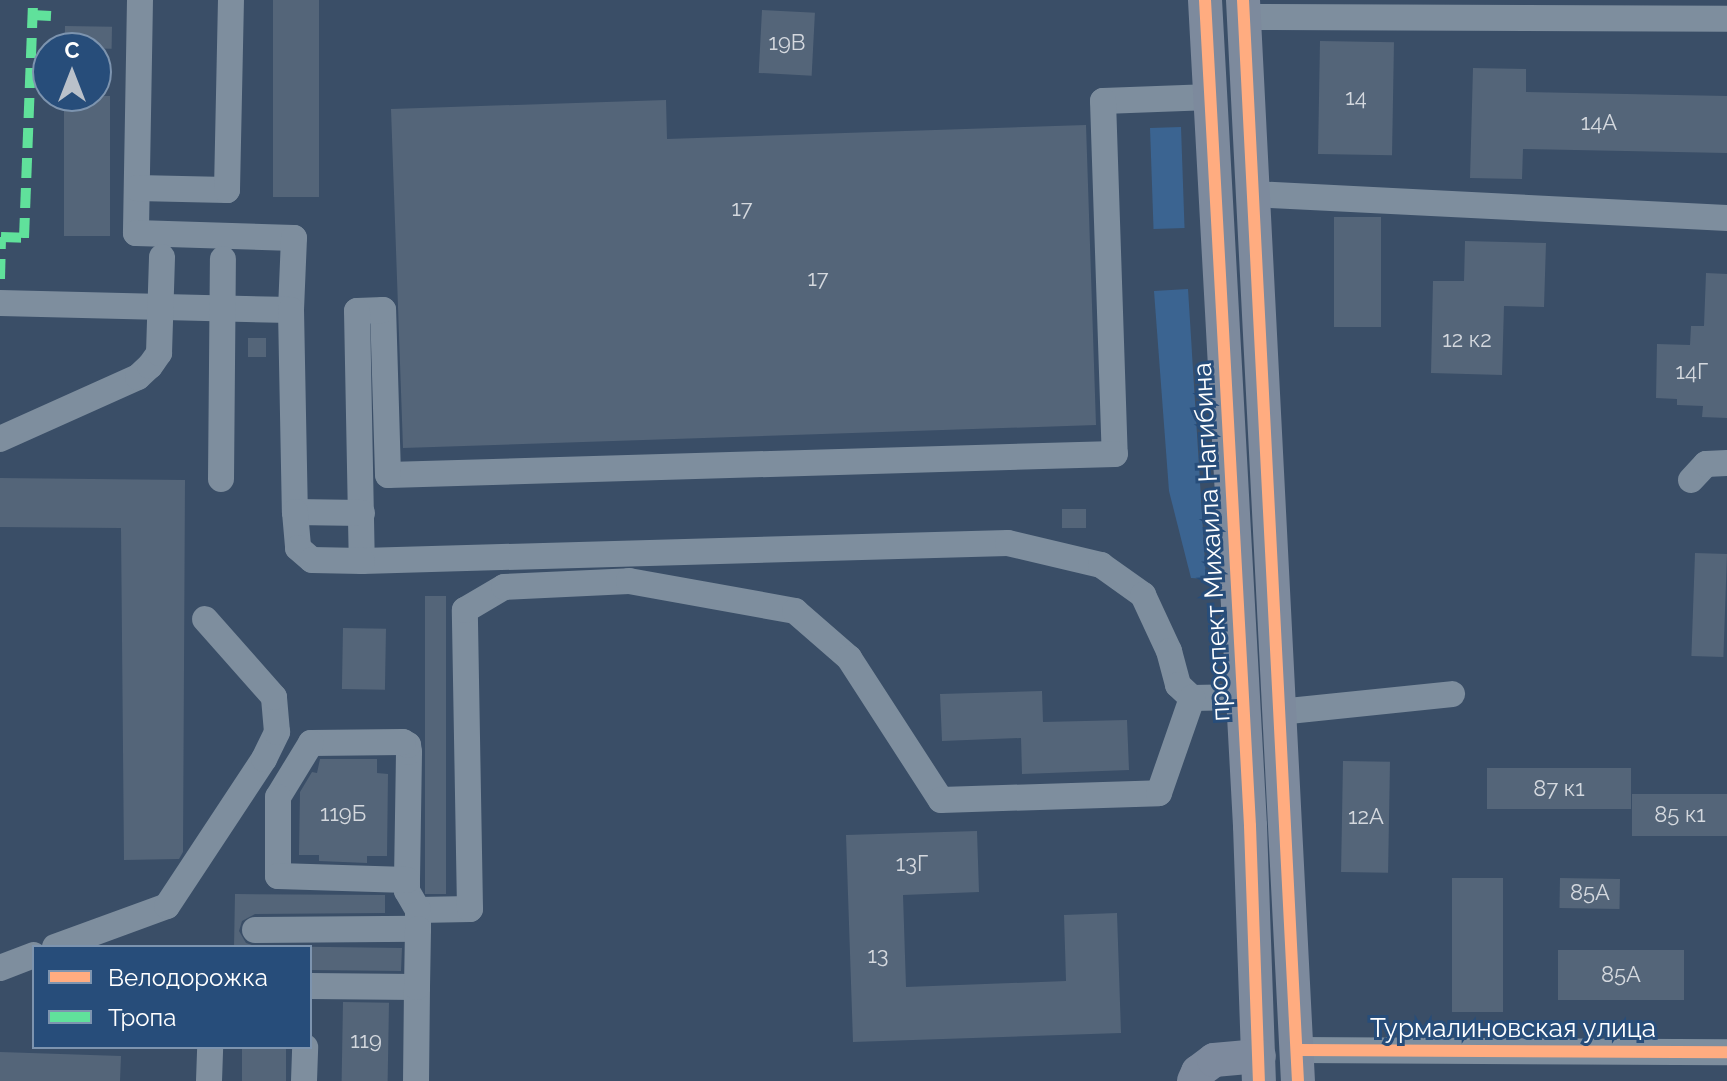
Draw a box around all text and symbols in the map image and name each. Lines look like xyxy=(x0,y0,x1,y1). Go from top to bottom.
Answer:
house number: 19В xyxy=(769,30,805,56)
north arrow xyxy=(32,32,112,112)
text: С xyxy=(64,37,80,63)
house number: 14 xyxy=(1345,85,1367,111)
house number: 14А xyxy=(1581,110,1617,136)
house number: 17 xyxy=(731,196,753,222)
house number: 17 xyxy=(807,266,829,292)
house number: 12 к2 xyxy=(1442,327,1492,353)
house number: 14Г xyxy=(1676,359,1708,385)
street label: проспект Михаила Нагибина xyxy=(1187,362,1237,722)
house number: 87 к1 xyxy=(1533,776,1585,802)
house number: 119Б xyxy=(320,801,366,827)
house number: 85 к1 xyxy=(1654,802,1706,828)
house number: 12А xyxy=(1348,804,1384,830)
house number: 13Г xyxy=(896,851,928,877)
house number: 85А xyxy=(1570,880,1610,906)
house number: 13 xyxy=(867,943,889,969)
legend xyxy=(32,945,312,1049)
house number: 85А xyxy=(1601,962,1641,988)
text: Велодорожка xyxy=(108,963,268,992)
text: Тропа xyxy=(108,1003,176,1032)
street label: Турмалиновская улица xyxy=(1370,1013,1656,1045)
house number: 119 xyxy=(350,1028,382,1054)

